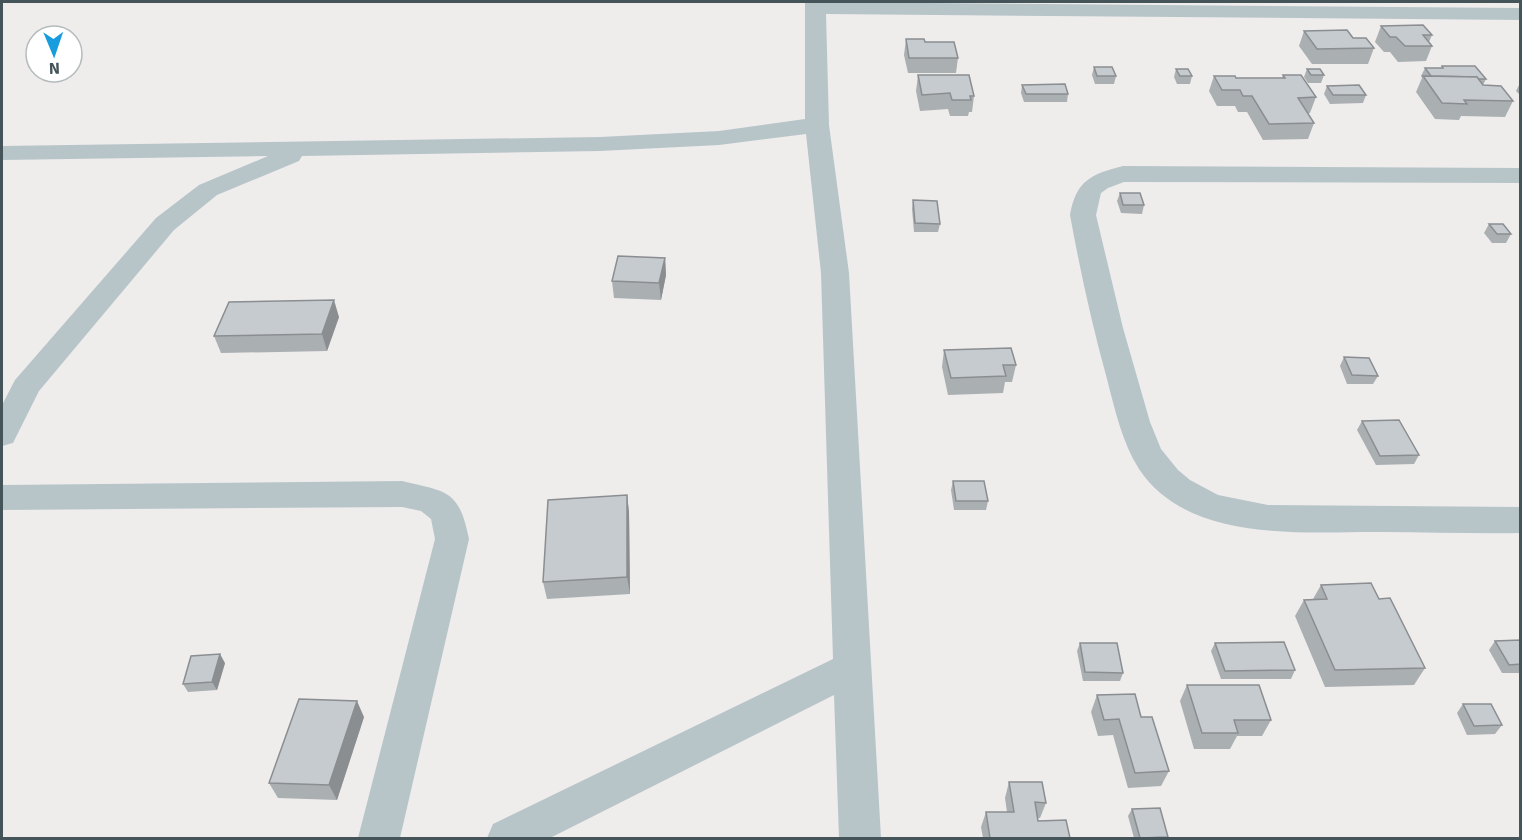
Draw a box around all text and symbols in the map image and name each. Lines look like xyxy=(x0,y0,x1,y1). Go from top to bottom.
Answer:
north arrow xyxy=(24,24,84,84)
text: N xyxy=(49,58,60,78)

